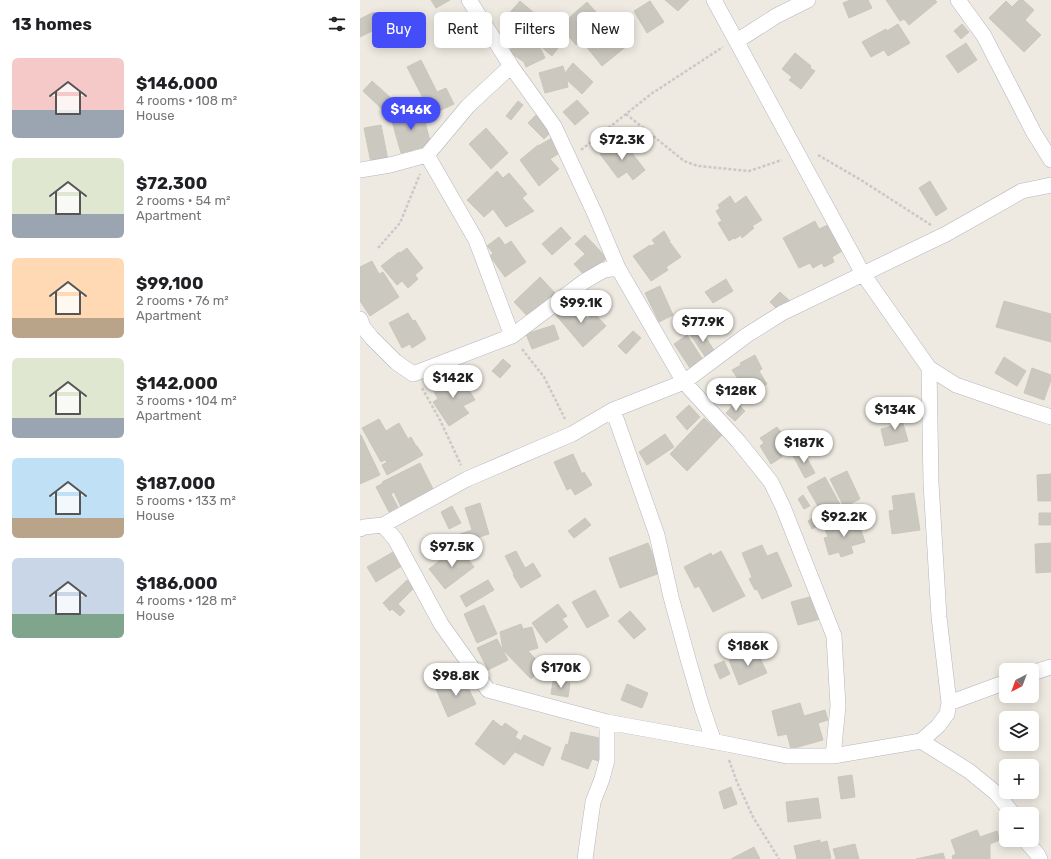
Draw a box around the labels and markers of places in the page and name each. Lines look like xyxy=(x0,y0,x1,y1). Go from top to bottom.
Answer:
pin: $146K xyxy=(383,97,439,131)
pin: $72.3K xyxy=(589,127,655,161)
pin: $99.1K xyxy=(548,290,614,324)
pin: $77.9K xyxy=(670,309,736,343)
pin: $142K xyxy=(425,365,481,399)
pin: $128K xyxy=(708,378,764,412)
pin: $134K xyxy=(867,397,923,431)
pin: $187K xyxy=(776,430,832,464)
pin: $92.2K xyxy=(811,504,877,538)
pin: $97.5K xyxy=(419,534,485,568)
pin: $186K xyxy=(720,633,776,667)
pin: $170K xyxy=(533,655,589,689)
pin: $98.8K xyxy=(423,663,489,697)

